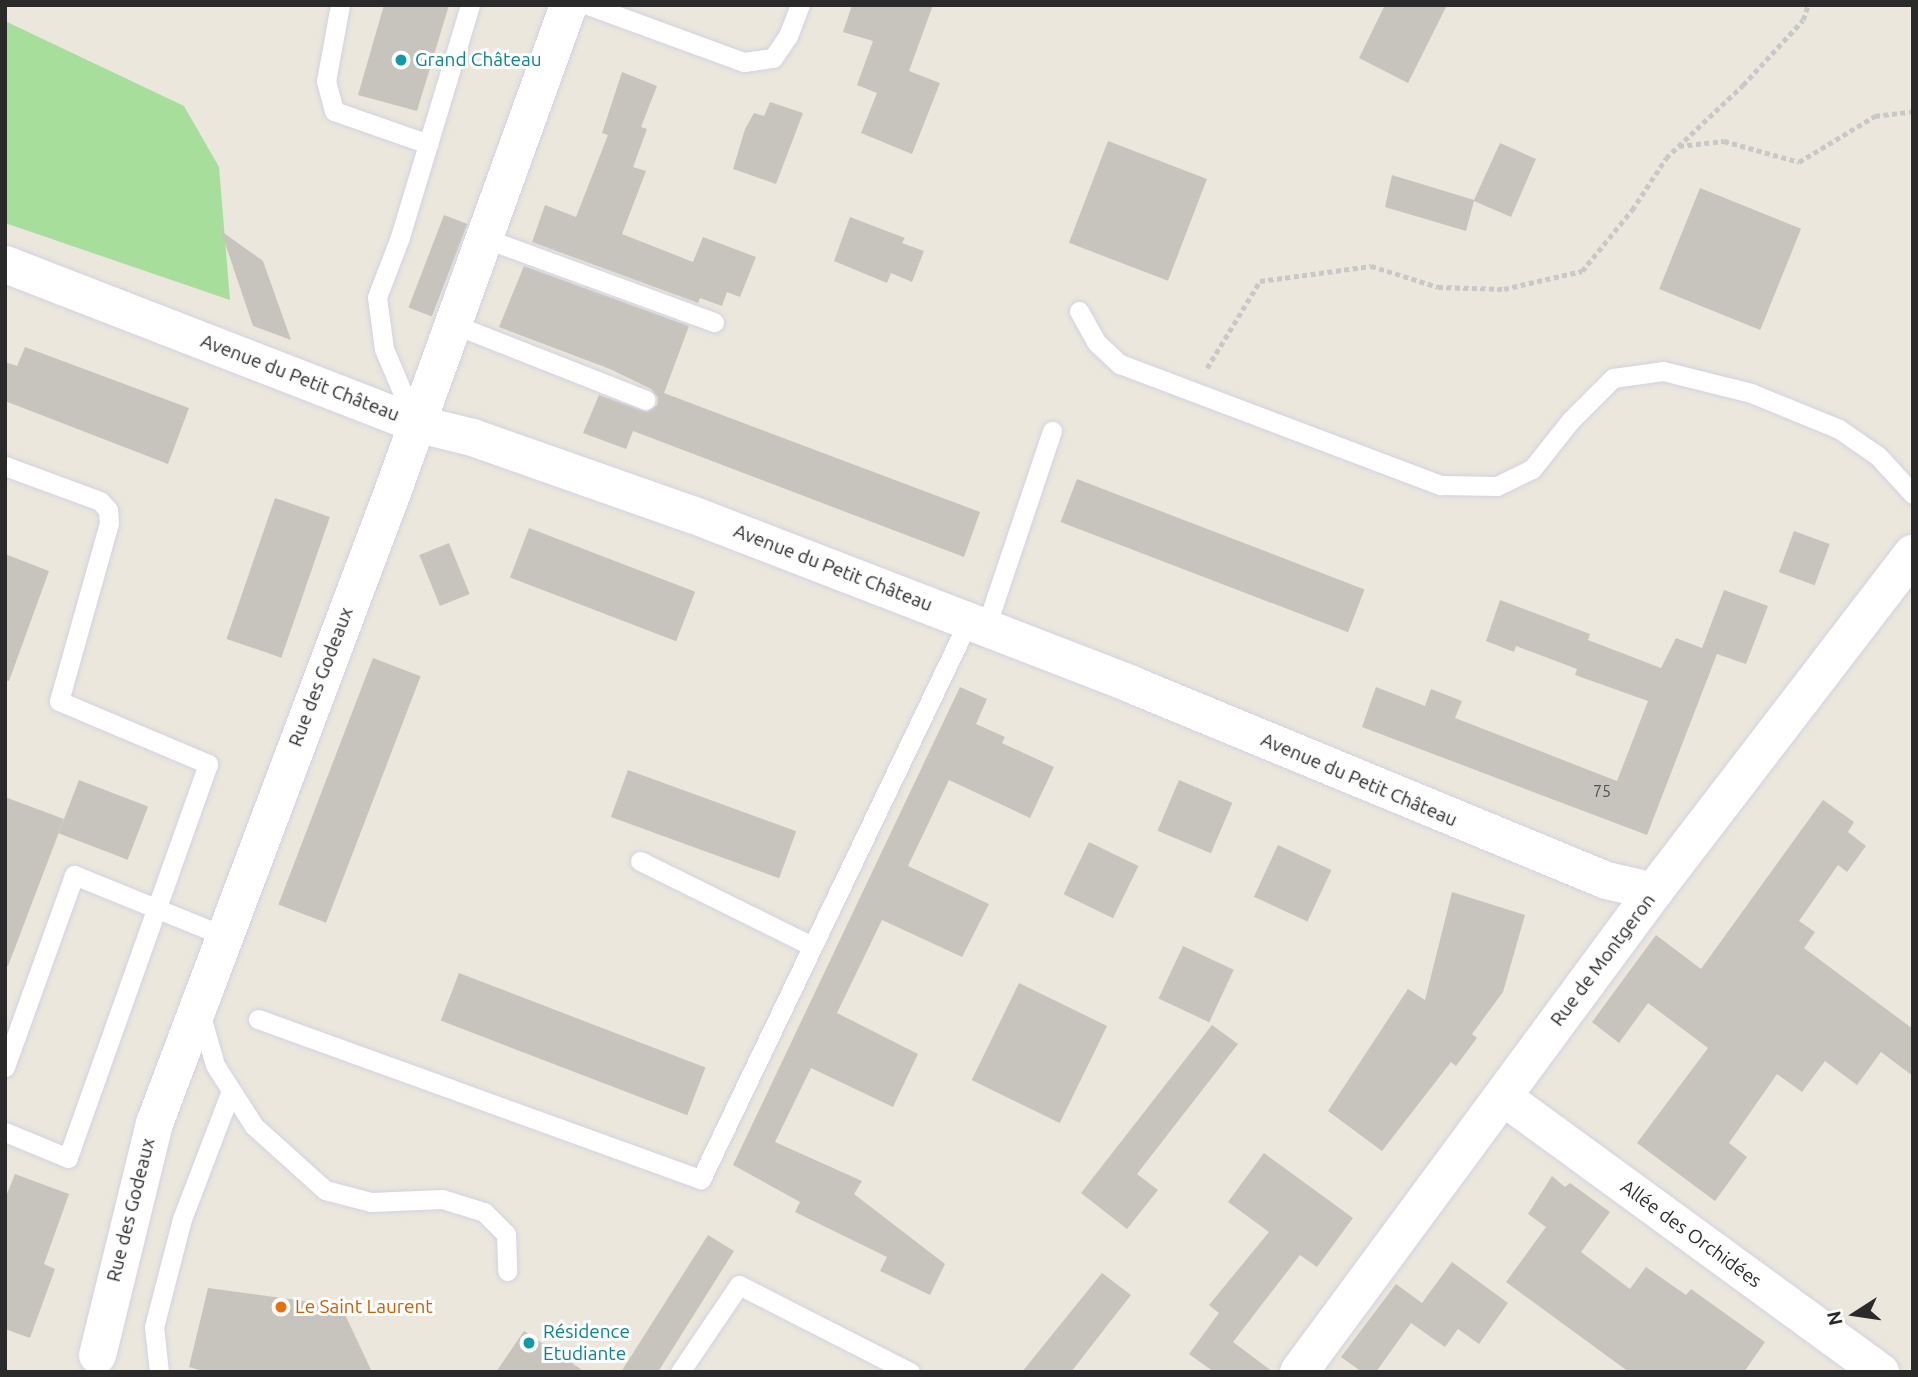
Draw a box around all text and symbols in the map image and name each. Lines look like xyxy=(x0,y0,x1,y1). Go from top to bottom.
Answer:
place label: Grand Château xyxy=(415,49,542,71)
marker: Grand Château xyxy=(393,52,409,68)
street label: Avenue du Petit Château xyxy=(197,330,403,426)
street label: Avenue du Petit Château xyxy=(730,520,936,616)
street label: Rue des Godeaux xyxy=(284,604,358,750)
street label: Avenue du Petit Château xyxy=(1258,728,1460,832)
house number: 75 xyxy=(1593,781,1611,801)
street label: Rue de Montgeron xyxy=(1546,889,1660,1031)
street label: Rue des Godeaux xyxy=(102,1136,160,1284)
street label: Allée des Orchidées xyxy=(1616,1175,1766,1293)
north arrow xyxy=(1820,1279,1890,1349)
place label: Le Saint Laurent xyxy=(295,1296,433,1318)
marker: Le Saint Laurent xyxy=(273,1299,289,1315)
text: N xyxy=(1822,1309,1847,1328)
place label: Résidence Etudiante xyxy=(543,1321,630,1365)
marker: Résidence Etudiante xyxy=(521,1335,537,1351)

